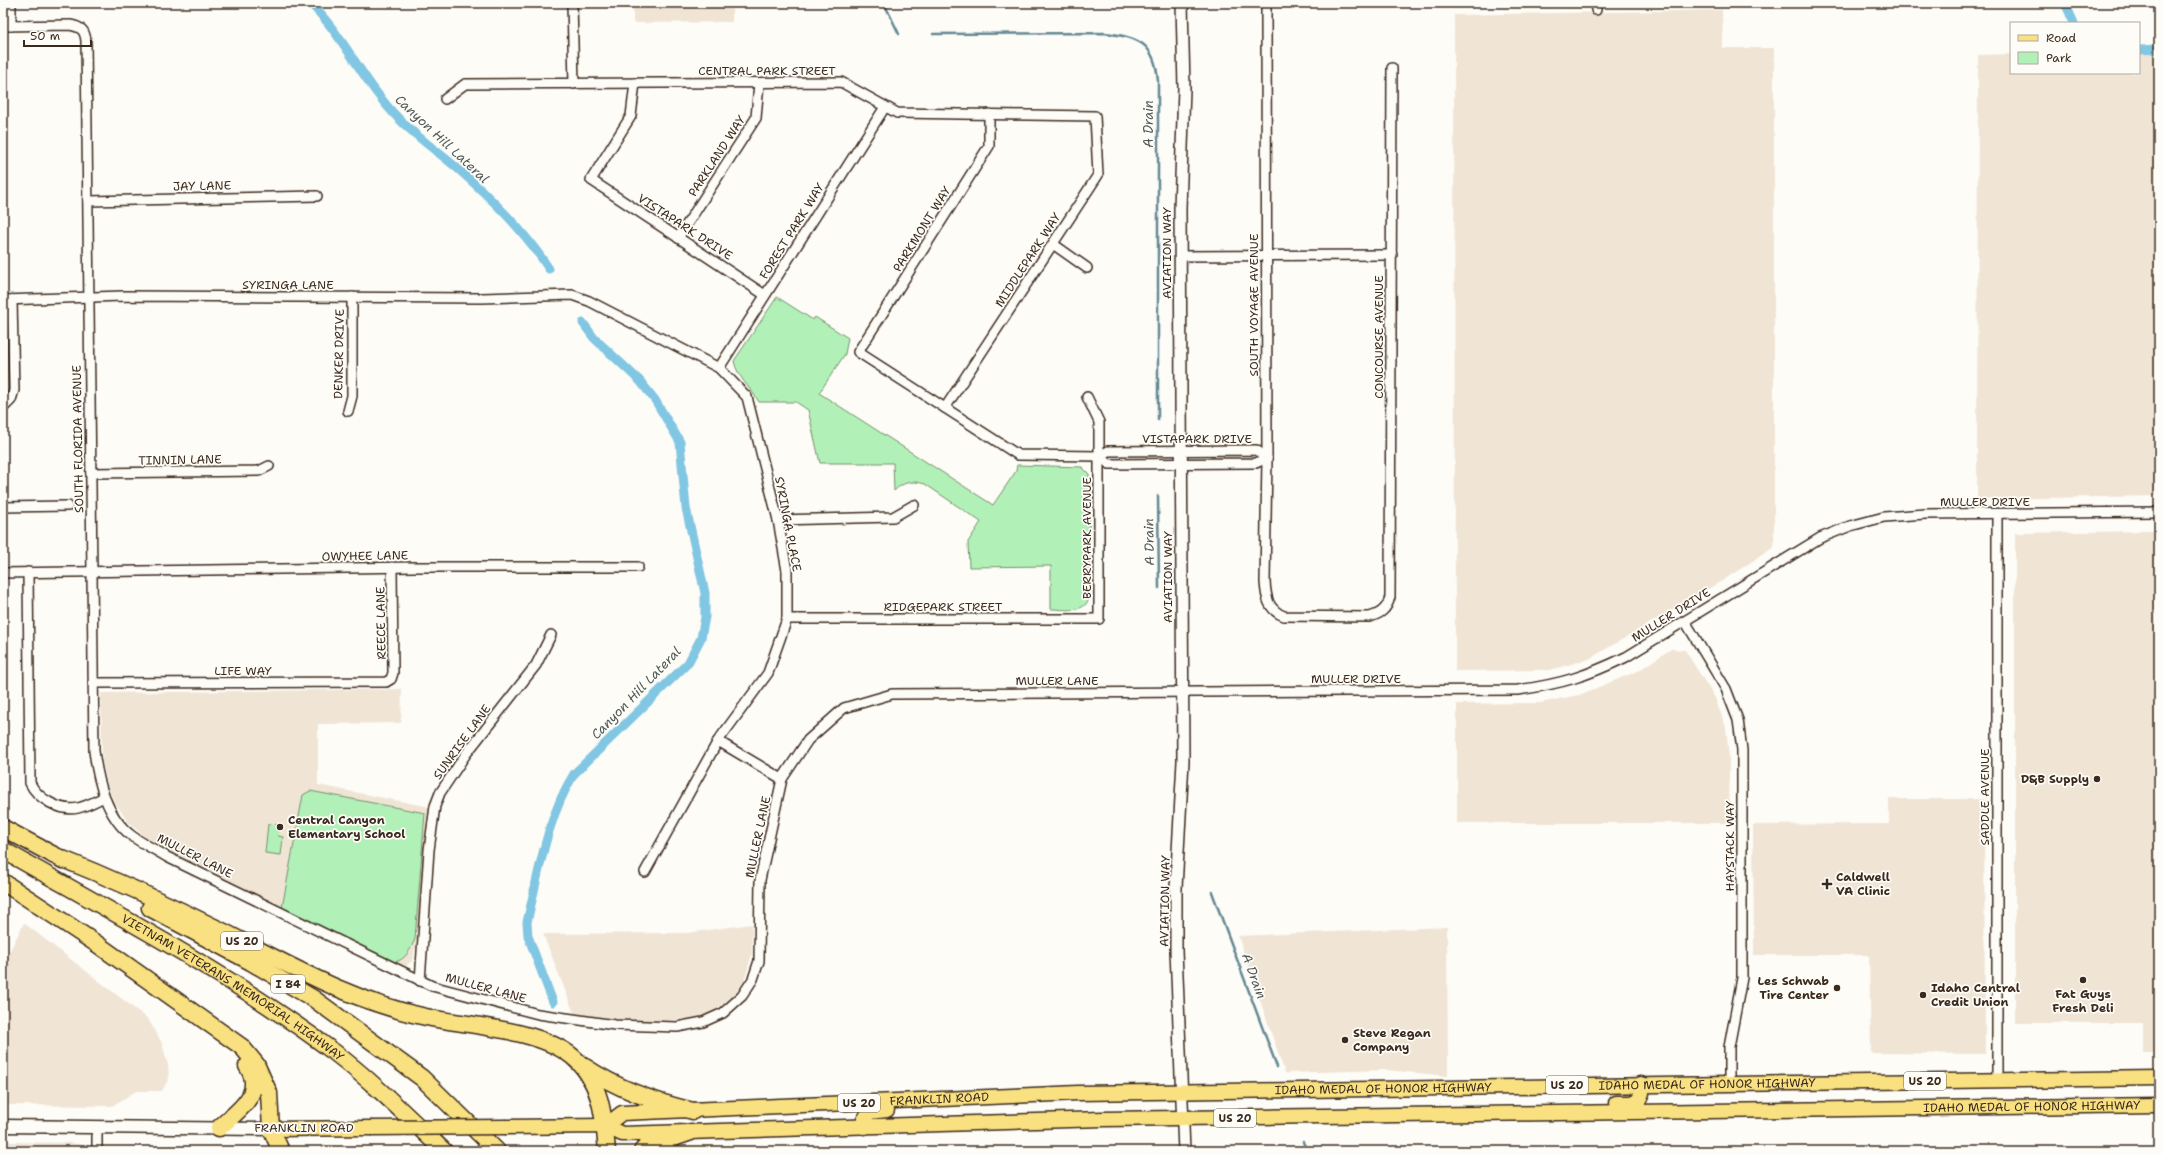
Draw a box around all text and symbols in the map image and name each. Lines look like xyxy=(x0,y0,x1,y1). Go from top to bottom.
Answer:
scale bar xyxy=(24,22,91,48)
legend xyxy=(2010,22,2140,74)
text: 50 m xyxy=(30,28,60,44)
text: Road xyxy=(2046,30,2077,46)
text: Park xyxy=(2046,50,2072,66)
street label: CENTRAL PARK STREET xyxy=(698,63,836,79)
water label: Canyon Hill Lateral xyxy=(391,91,493,187)
water label: A Drain xyxy=(1140,100,1157,148)
street label: PARKLAND WAY xyxy=(685,112,750,200)
street label: JAY LANE xyxy=(173,177,231,195)
street label: FOREST PARK WAY xyxy=(756,179,828,282)
street label: PARKMONT WAY xyxy=(889,182,955,275)
street label: VISTAPARK DRIVE xyxy=(634,190,736,264)
street label: AVIATION WAY xyxy=(1159,206,1175,299)
street label: MIDDLEPARK WAY xyxy=(991,209,1065,310)
street label: SOUTH VOYAGE AVENUE xyxy=(1246,234,1262,376)
street label: CONCOURSE AVENUE xyxy=(1371,275,1387,399)
street label: SYRINGA LANE xyxy=(242,277,334,293)
street label: DENKER DRIVE xyxy=(330,309,348,399)
street label: SOUTH FLORIDA AVENUE xyxy=(69,365,87,513)
street label: VISTAPARK DRIVE xyxy=(1142,431,1252,447)
street label: TINNIN LANE xyxy=(138,451,222,469)
street label: SYRINGA PLACE xyxy=(771,475,805,573)
street label: BERRYPARK AVENUE xyxy=(1079,477,1095,599)
street label: MULLER DRIVE xyxy=(1940,494,2030,510)
water label: A Drain xyxy=(1140,518,1158,566)
street label: AVIATION WAY xyxy=(1160,530,1176,623)
street label: OWYHEE LANE xyxy=(322,547,408,565)
street label: MULLER DRIVE xyxy=(1629,584,1713,646)
street label: REECE LANE xyxy=(372,586,390,660)
street label: RIDGEPARK STREET xyxy=(884,599,1003,615)
water label: Canyon Hill Lateral xyxy=(587,643,685,743)
street label: LIFE WAY xyxy=(214,663,273,679)
street label: MULLER DRIVE xyxy=(1311,671,1401,687)
street label: MULLER LANE xyxy=(1015,673,1099,689)
street label: SUNRISE LANE xyxy=(430,701,494,783)
street label: SADDLE AVENUE xyxy=(1977,748,1993,846)
place label: D&B Supply xyxy=(2021,771,2089,787)
marker: D&B Supply xyxy=(2092,774,2102,784)
street label: MULLER LANE xyxy=(742,795,774,879)
street label: HAYSTACK WAY xyxy=(1722,800,1738,891)
place label: Central Canyon Elementary School xyxy=(288,812,405,842)
marker: Central Canyon Elementary School xyxy=(275,822,285,832)
street label: MULLER LANE xyxy=(154,830,236,882)
street label: AVIATION WAY xyxy=(1156,854,1174,947)
place label: Caldwell VA Clinic xyxy=(1836,869,1890,899)
marker: Caldwell VA Clinic xyxy=(1821,878,1833,890)
street label: VIETNAM VETERANS MEMORIAL HIGHWAY xyxy=(119,911,348,1065)
road number: US 20 xyxy=(221,932,263,950)
water label: A Drain xyxy=(1238,951,1270,1001)
street label: MULLER LANE xyxy=(444,970,528,1006)
place label: Les Schwab Tire Center xyxy=(1758,973,1830,1003)
road number: I 84 xyxy=(271,975,305,993)
marker: Fat Guys Fresh Deli xyxy=(2078,975,2088,985)
place label: Idaho Central Credit Union xyxy=(1931,980,2020,1010)
marker: Les Schwab Tire Center xyxy=(1832,983,1842,993)
place label: Fat Guys Fresh Deli xyxy=(2052,986,2114,1016)
marker: Idaho Central Credit Union xyxy=(1918,990,1928,1000)
place label: Steve Regan Company xyxy=(1353,1025,1431,1055)
marker: Steve Regan Company xyxy=(1340,1035,1350,1045)
road number: US 20 xyxy=(1904,1072,1946,1090)
street label: IDAHO MEDAL OF HONOR HIGHWAY xyxy=(1598,1075,1817,1094)
road number: US 20 xyxy=(1546,1076,1588,1094)
street label: IDAHO MEDAL OF HONOR HIGHWAY xyxy=(1274,1079,1493,1098)
street label: FRANKLIN ROAD xyxy=(889,1089,989,1109)
road number: US 20 xyxy=(838,1094,880,1112)
street label: IDAHO MEDAL OF HONOR HIGHWAY xyxy=(1923,1097,2141,1116)
road number: US 20 xyxy=(1214,1109,1256,1127)
street label: FRANKLIN ROAD xyxy=(254,1120,354,1136)

